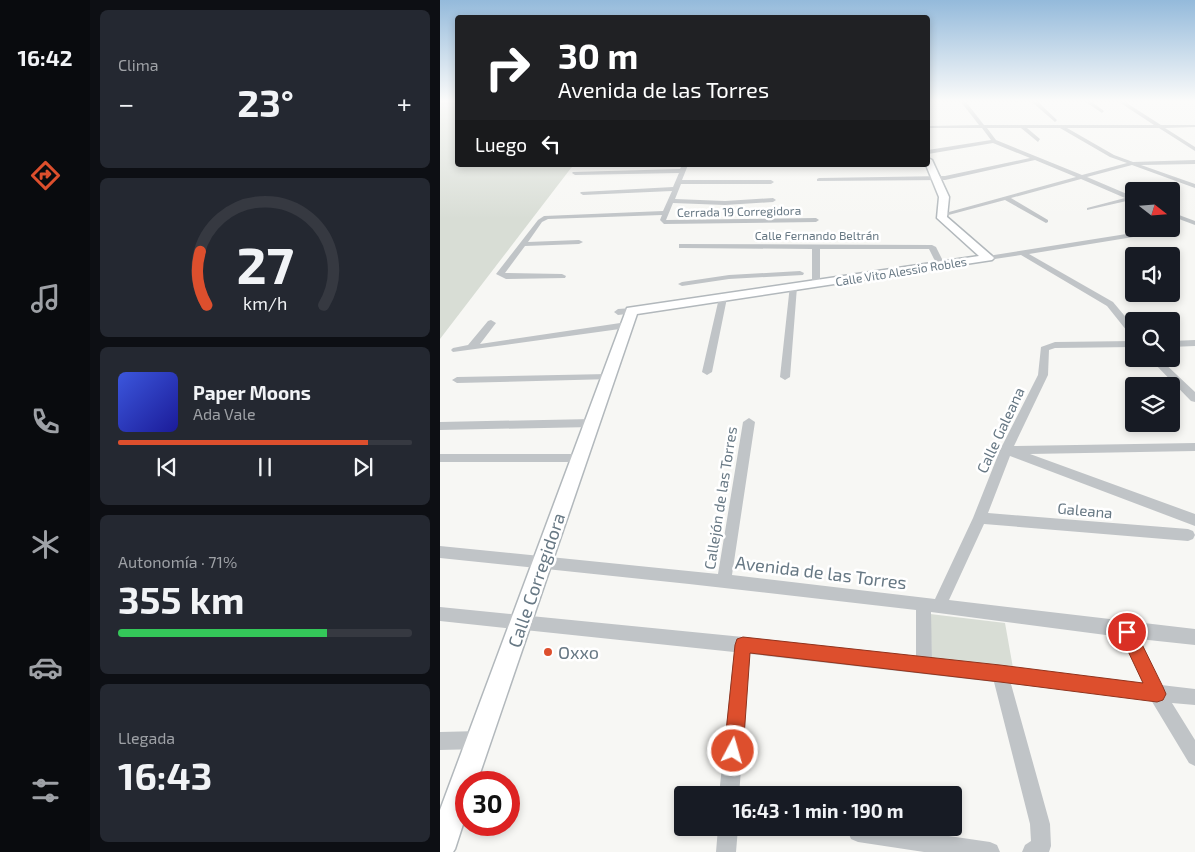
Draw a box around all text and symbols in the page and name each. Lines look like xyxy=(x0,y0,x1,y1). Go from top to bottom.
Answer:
text: 30 m xyxy=(558,34,638,76)
icon: right xyxy=(475,35,540,100)
text: 16:42 xyxy=(18,44,72,70)
text: Clima xyxy=(118,55,159,74)
text: Avenida de las Torres xyxy=(558,76,769,102)
text: 23° xyxy=(237,79,294,125)
text: − xyxy=(118,86,134,120)
text: + xyxy=(397,86,412,120)
icon: left xyxy=(537,130,565,158)
text: Luego xyxy=(475,133,527,156)
icon: directions xyxy=(28,158,63,193)
north arrow xyxy=(1125,182,1180,238)
map controls xyxy=(1125,182,1180,432)
street label: Cerrada 19 Corregidora xyxy=(677,203,801,219)
street label: Calle Fernando Beltrán xyxy=(755,228,879,242)
text: 27 xyxy=(236,232,294,294)
button: sound xyxy=(1125,247,1180,302)
street label: Calle Vito Alessio Robles xyxy=(834,254,968,288)
icon: music xyxy=(28,281,63,316)
text: km/h xyxy=(243,292,287,314)
button: search xyxy=(1125,312,1180,367)
button: layers xyxy=(1125,377,1180,432)
text: Paper Moons xyxy=(193,381,311,404)
street label: Calle Galeana xyxy=(972,384,1028,476)
icon: phone xyxy=(28,404,63,439)
text: Ada Vale xyxy=(193,404,256,423)
street label: Callejón de las Torres xyxy=(700,425,741,571)
icon: previous xyxy=(153,453,181,481)
icon: pause xyxy=(251,453,279,481)
icon: next xyxy=(349,453,377,481)
street label: Galeana xyxy=(1057,499,1113,521)
street label: Calle Corregidora xyxy=(503,510,569,650)
icon: climate xyxy=(28,527,63,562)
street label: Avenida de las Torres xyxy=(734,551,908,593)
text: Autonomía · 71% xyxy=(118,552,237,571)
text: 355 km xyxy=(118,576,244,622)
pin xyxy=(1106,611,1148,653)
icon: arrive xyxy=(1113,618,1141,646)
place label: Oxxo xyxy=(558,641,599,663)
marker: Oxxo xyxy=(542,646,554,658)
icon: car xyxy=(28,650,63,685)
position arrow xyxy=(706,724,758,776)
text: Llegada xyxy=(118,728,175,747)
text: 16:43 xyxy=(118,752,212,798)
speed limit sign: 30 xyxy=(455,771,520,836)
icon: filters xyxy=(28,773,63,808)
text: 16:43 · 1 min · 190 m xyxy=(732,799,904,822)

